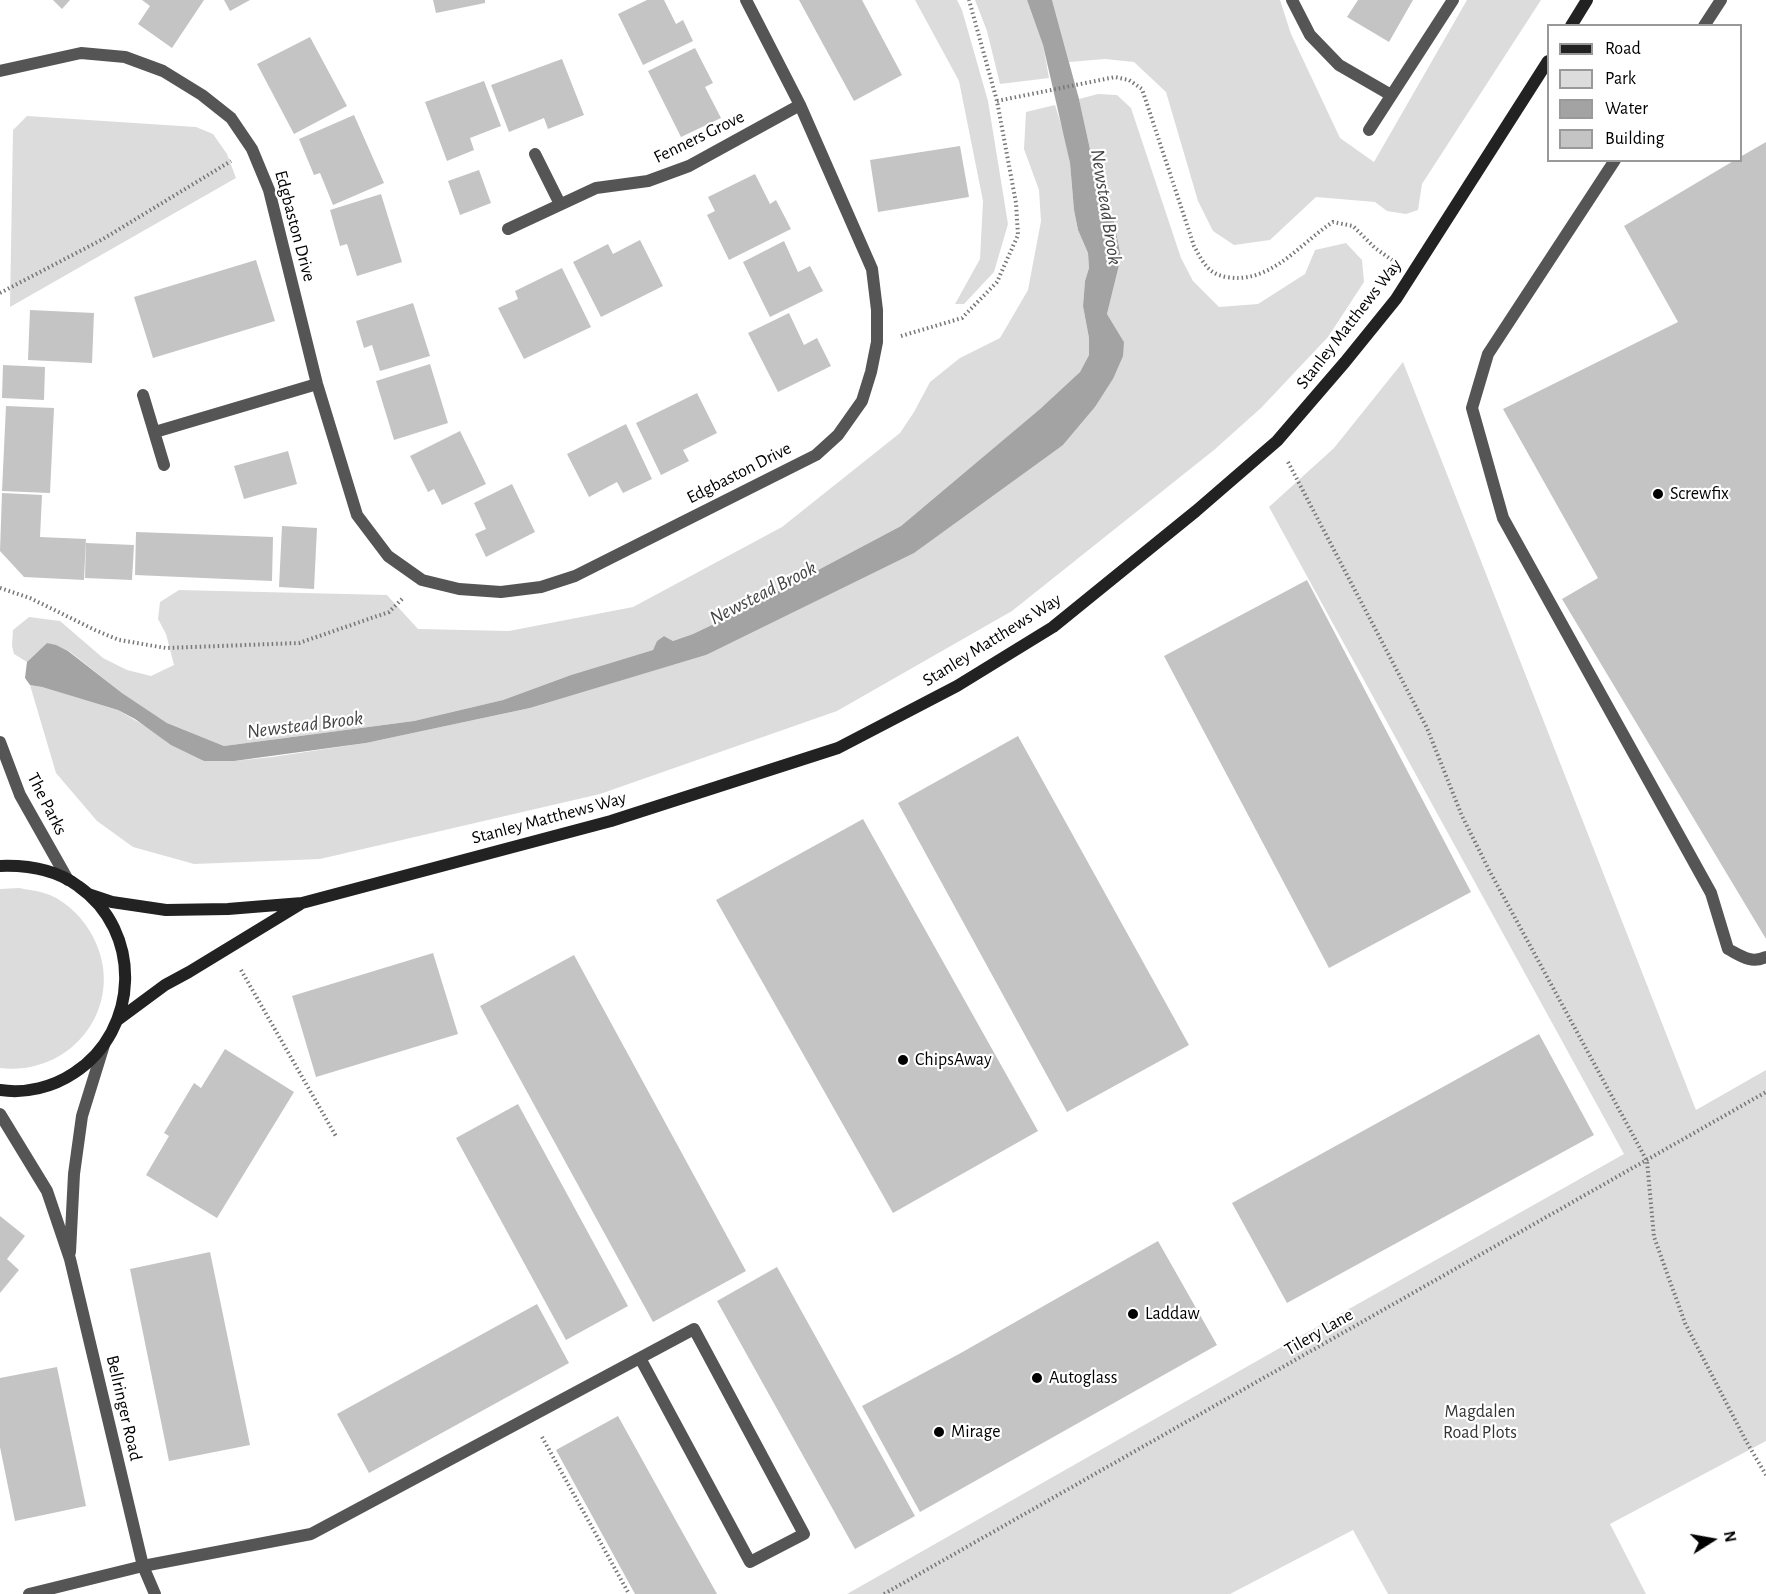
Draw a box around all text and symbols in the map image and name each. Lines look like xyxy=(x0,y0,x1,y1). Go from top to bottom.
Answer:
legend xyxy=(1547,24,1742,162)
text: Road xyxy=(1605,40,1641,58)
text: Park xyxy=(1605,70,1636,88)
text: Water xyxy=(1605,100,1648,118)
street label: Fenners Grove xyxy=(650,106,748,168)
text: Building xyxy=(1605,130,1664,148)
water label: Newstead Brook xyxy=(1085,147,1127,267)
street label: Edgbaston Drive xyxy=(270,168,320,284)
street label: Stanley Matthews Way xyxy=(1291,255,1407,393)
street label: Edgbaston Drive xyxy=(683,437,795,509)
place label: Screwfix xyxy=(1670,483,1729,505)
marker: Screwfix xyxy=(1651,487,1665,501)
water label: Newstead Brook xyxy=(705,556,821,630)
street label: Stanley Matthews Way xyxy=(919,589,1065,691)
water label: Newstead Brook xyxy=(246,706,364,744)
street label: The Parks xyxy=(22,769,72,839)
street label: Stanley Matthews Way xyxy=(469,787,629,849)
place label: ChipsAway xyxy=(915,1049,992,1071)
marker: ChipsAway xyxy=(896,1053,910,1067)
place label: Laddaw xyxy=(1145,1303,1200,1325)
street label: Tilery Lane xyxy=(1281,1304,1357,1360)
marker: Laddaw xyxy=(1126,1307,1140,1321)
street label: Bellringer Road xyxy=(101,1353,147,1463)
place label: Autoglass xyxy=(1049,1367,1117,1389)
marker: Autoglass xyxy=(1030,1371,1044,1385)
park label: Magdalen Road Plots xyxy=(1443,1401,1517,1444)
place label: Mirage xyxy=(951,1421,1001,1443)
marker: Mirage xyxy=(932,1425,946,1439)
north arrow xyxy=(1682,1510,1742,1570)
text: N xyxy=(1721,1530,1739,1544)

